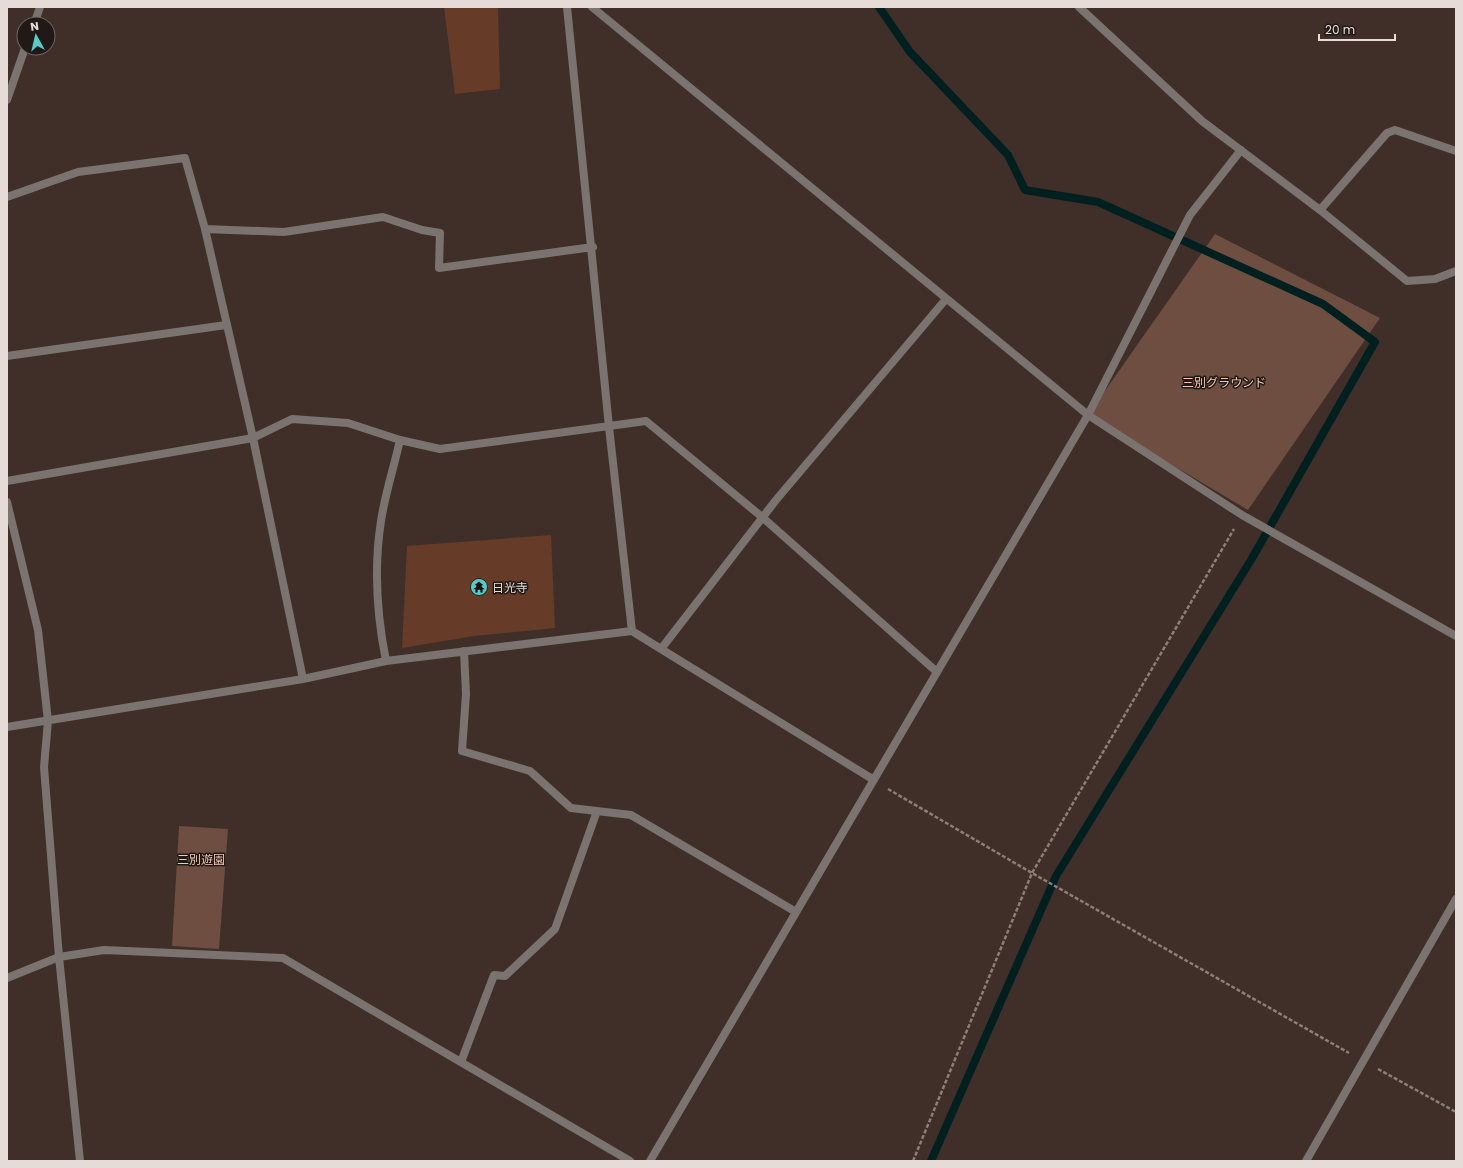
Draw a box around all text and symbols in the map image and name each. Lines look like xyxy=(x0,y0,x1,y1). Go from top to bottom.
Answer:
north arrow xyxy=(16,16,56,56)
scale bar xyxy=(1319,16,1395,42)
text: N xyxy=(29,18,40,35)
text: 20 m xyxy=(1325,21,1355,38)
park label: 三別グラウンド xyxy=(1182,374,1266,391)
temple icon: 日光寺 xyxy=(469,577,489,597)
place label: 日光寺 xyxy=(492,579,528,596)
park label: 三別遊園 xyxy=(177,851,225,868)

